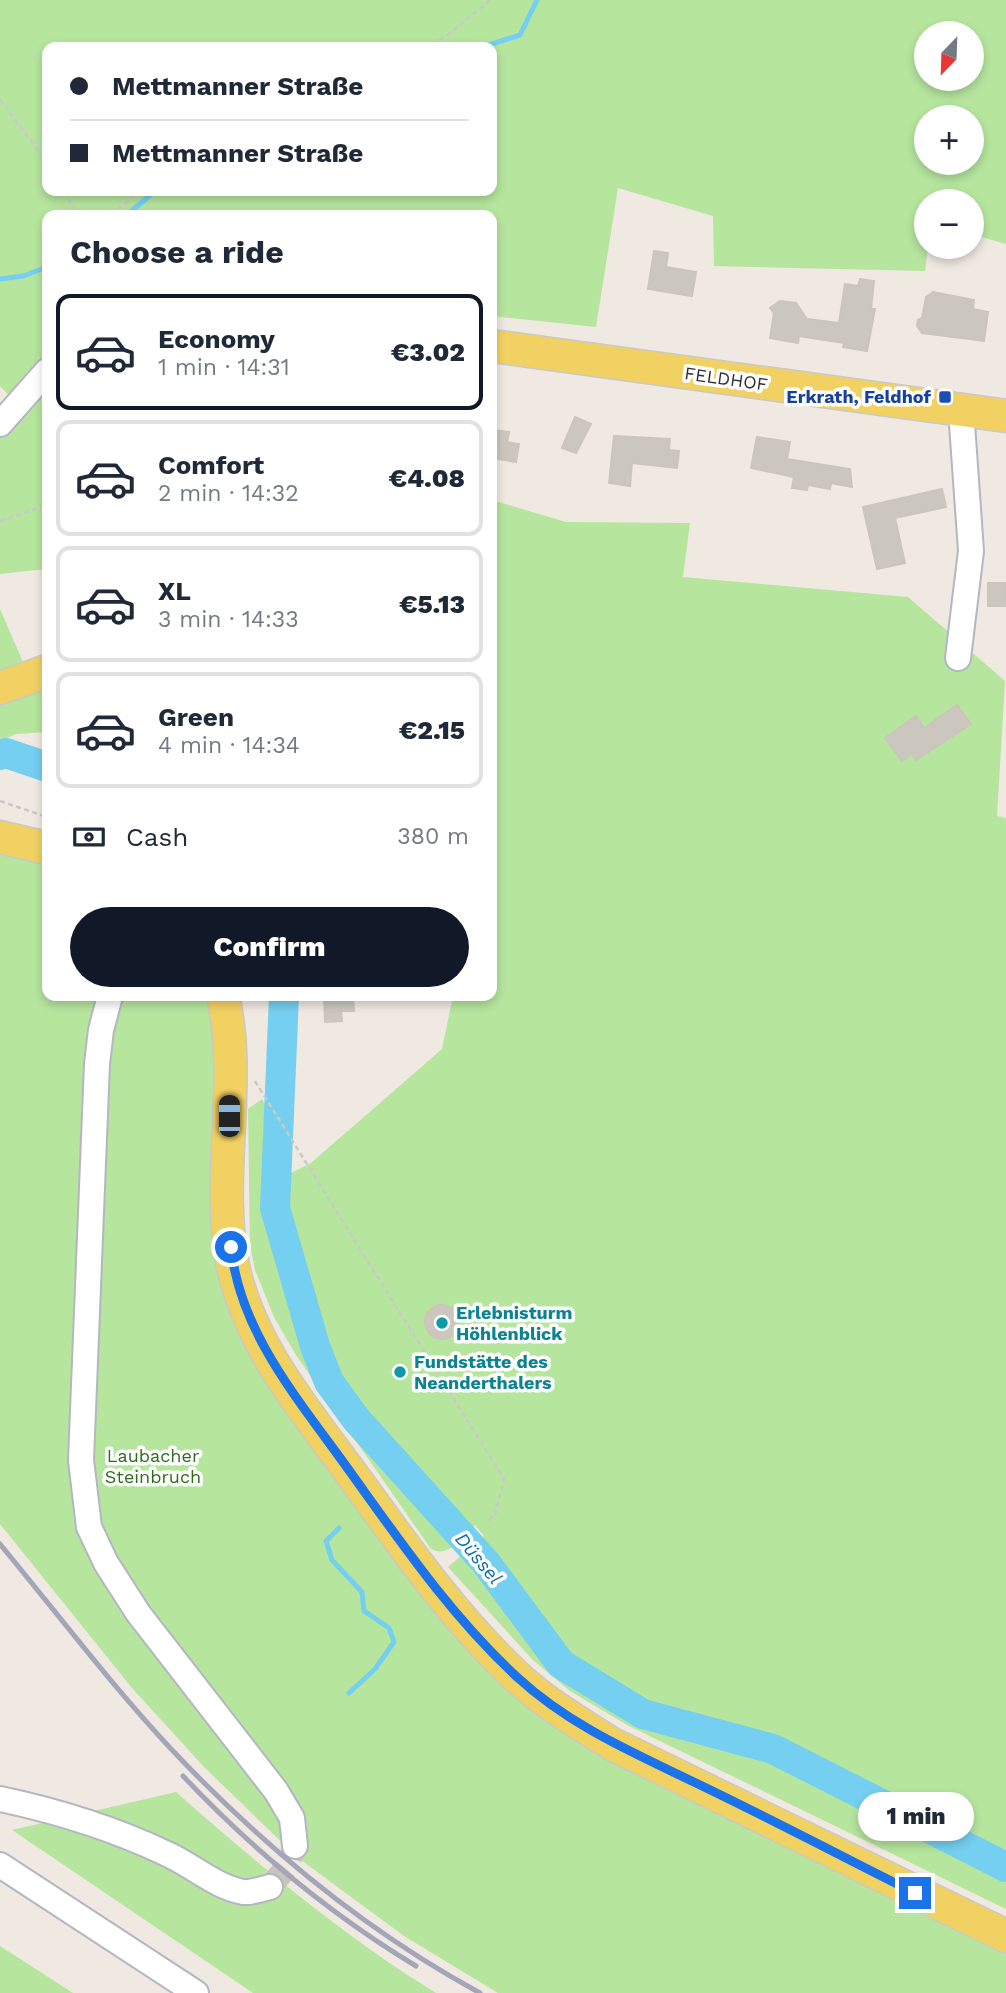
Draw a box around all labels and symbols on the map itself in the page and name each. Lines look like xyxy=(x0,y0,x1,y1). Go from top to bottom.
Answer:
north arrow xyxy=(914,21,984,91)
street label: FELDHOF xyxy=(683,362,769,395)
place label: Erkrath, Feldhof xyxy=(786,386,932,407)
marker: Erkrath, Feldhof xyxy=(937,389,953,405)
car xyxy=(219,1095,240,1137)
route start xyxy=(215,1231,247,1263)
place label: Erlebnisturm Höhlenblick xyxy=(456,1302,572,1344)
marker: Erlebnisturm Höhlenblick xyxy=(434,1315,450,1331)
place label: Fundstätte des Neanderthalers xyxy=(414,1351,552,1393)
marker: Fundstätte des Neanderthalers xyxy=(392,1364,408,1380)
park label: Laubacher Steinbruch xyxy=(105,1445,201,1487)
water label: Düssel xyxy=(450,1528,507,1589)
callout: 1 min xyxy=(857,1792,973,1840)
route end xyxy=(899,1877,931,1909)

